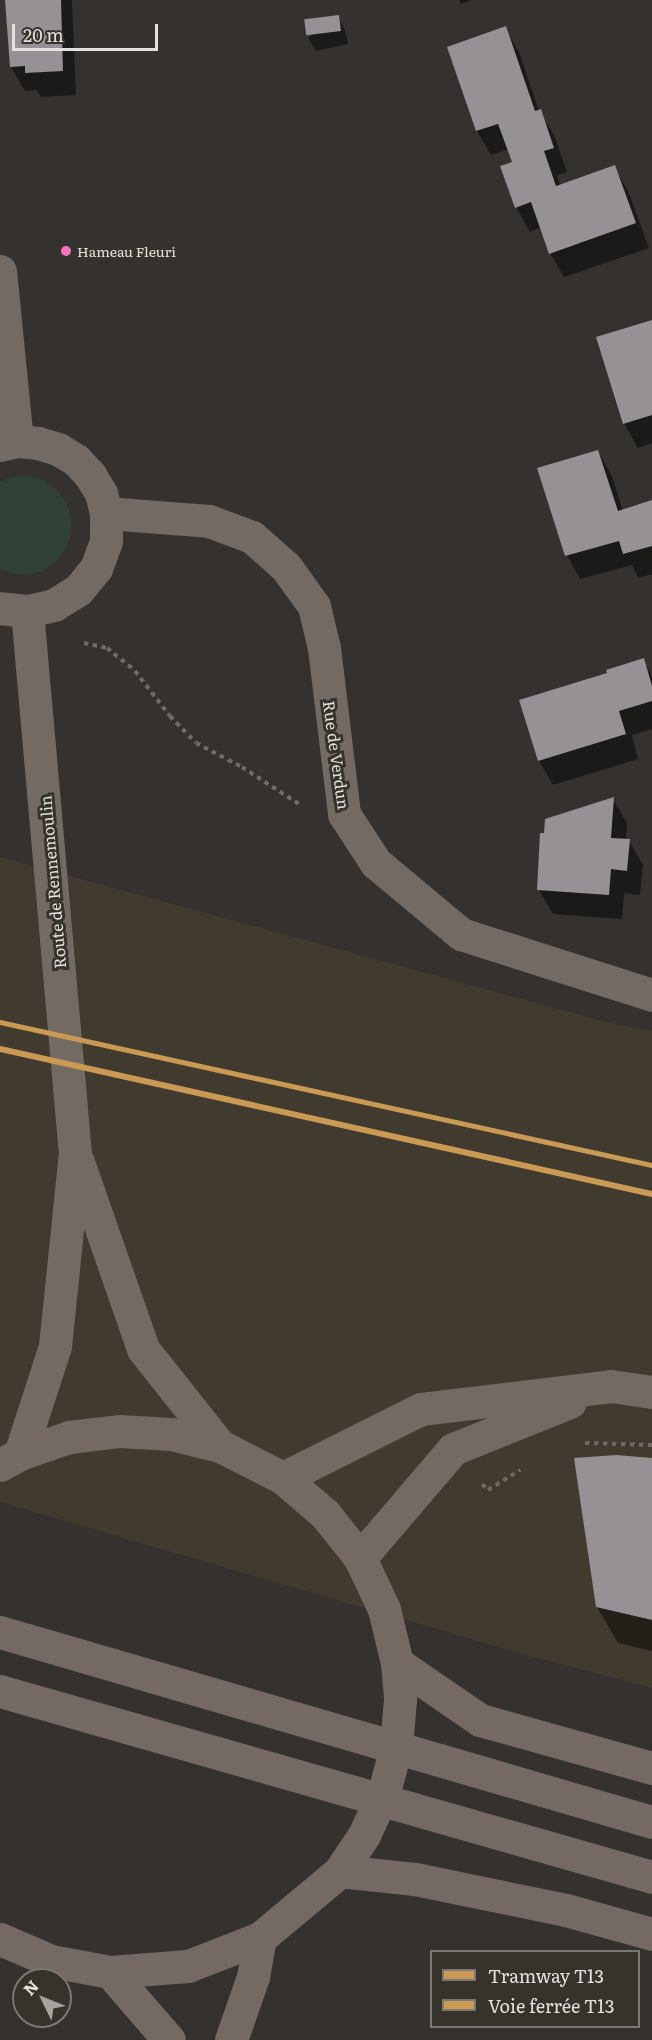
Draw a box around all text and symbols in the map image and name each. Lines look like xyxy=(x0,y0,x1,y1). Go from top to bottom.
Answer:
scale bar xyxy=(15,12,160,50)
text: 20 m xyxy=(23,21,64,48)
place label: Hameau Fleuri xyxy=(77,243,176,259)
marker: Hameau Fleuri xyxy=(60,245,72,257)
street label: Rue de Verdun xyxy=(320,699,354,811)
street label: Route de Rennemoulin xyxy=(35,795,69,969)
legend xyxy=(430,1950,640,2028)
text: Tramway T13 xyxy=(488,1962,604,1989)
north arrow xyxy=(12,1968,72,2028)
text: N xyxy=(17,1974,44,2000)
text: Voie ferrée T13 xyxy=(488,1992,614,2019)

